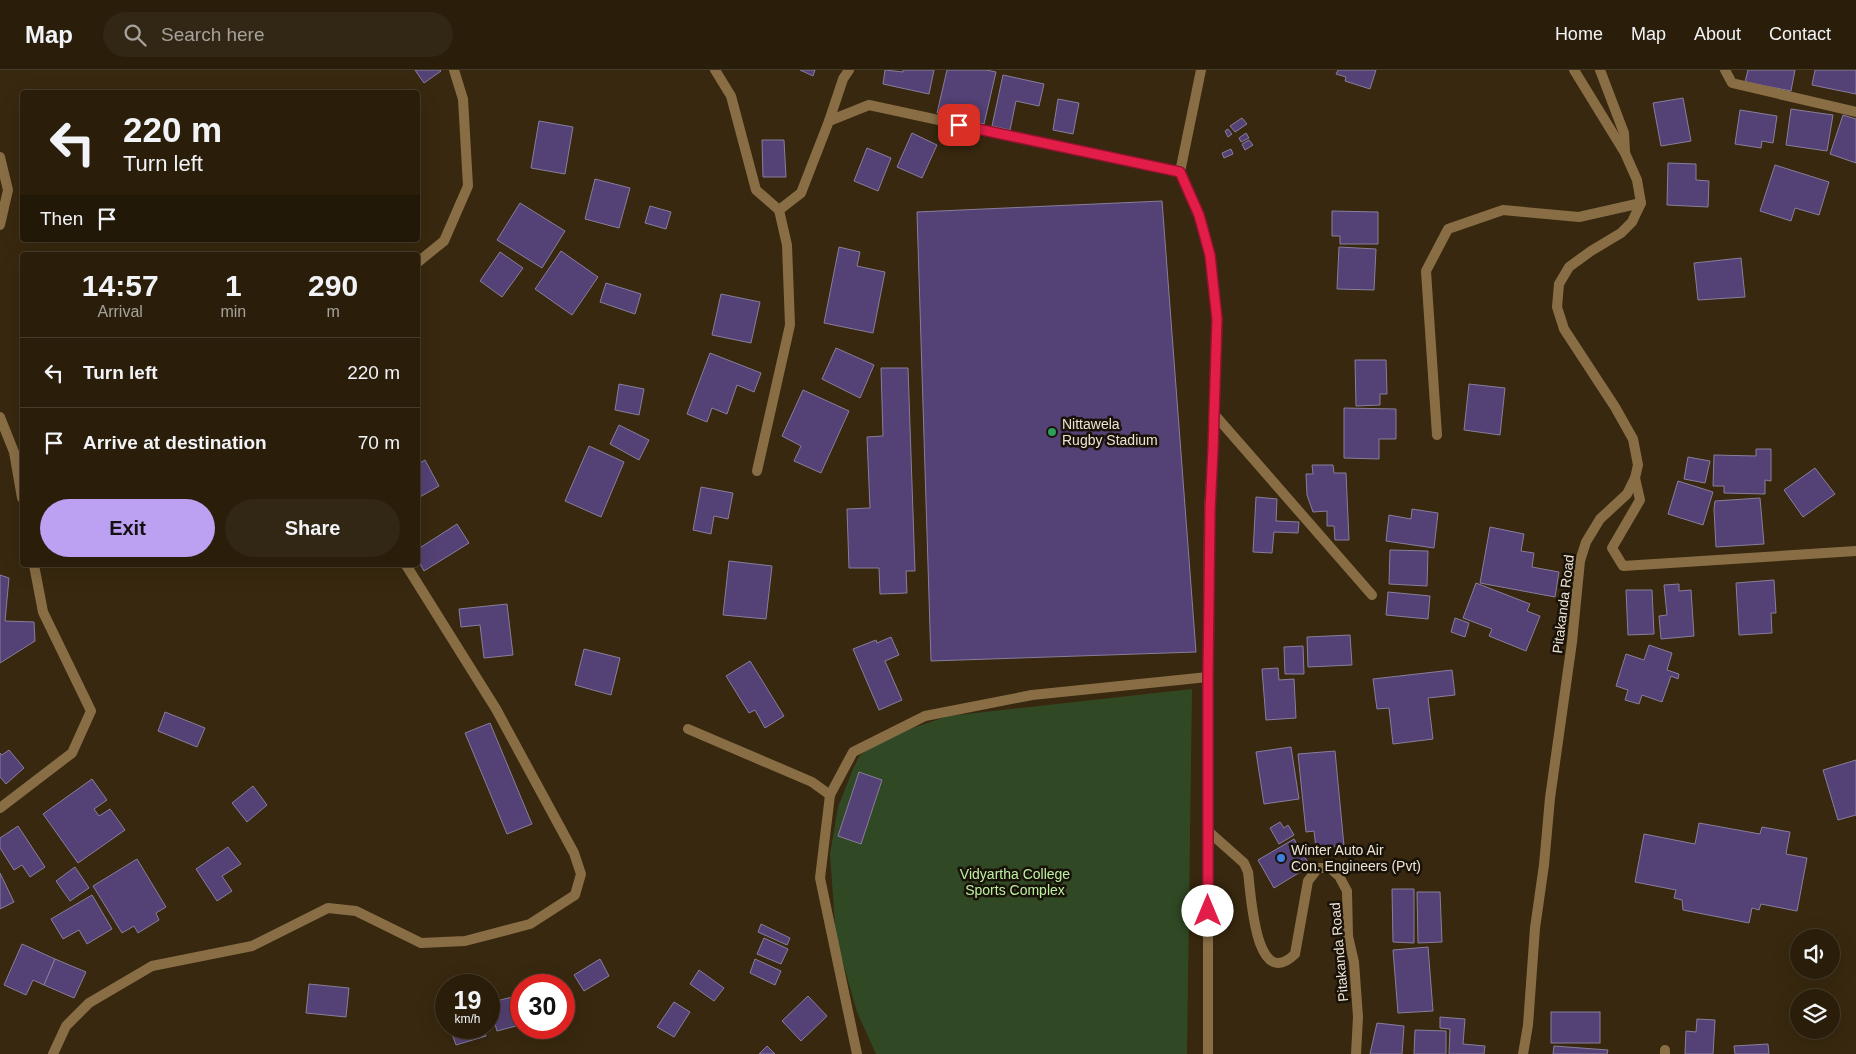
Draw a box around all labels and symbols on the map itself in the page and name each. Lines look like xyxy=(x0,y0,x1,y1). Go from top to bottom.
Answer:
pin xyxy=(938,104,980,146)
place label: Nittawela Rugby Stadium xyxy=(1062,416,1158,448)
marker: Nittawela Rugby Stadium xyxy=(1046,426,1058,438)
street label: Pitakanda Road xyxy=(1549,554,1577,654)
place label: Winter Auto Air Con. Engineers (Pvt) xyxy=(1291,842,1421,874)
marker: Winter Auto Air Con. Engineers (Pvt) xyxy=(1275,852,1287,864)
park label: Vidyartha College Sports Complex xyxy=(960,866,1070,898)
position arrow xyxy=(1181,884,1233,936)
street label: Pitakanda Road xyxy=(1327,902,1351,1002)
speed limit sign: 30 xyxy=(510,974,575,1039)

